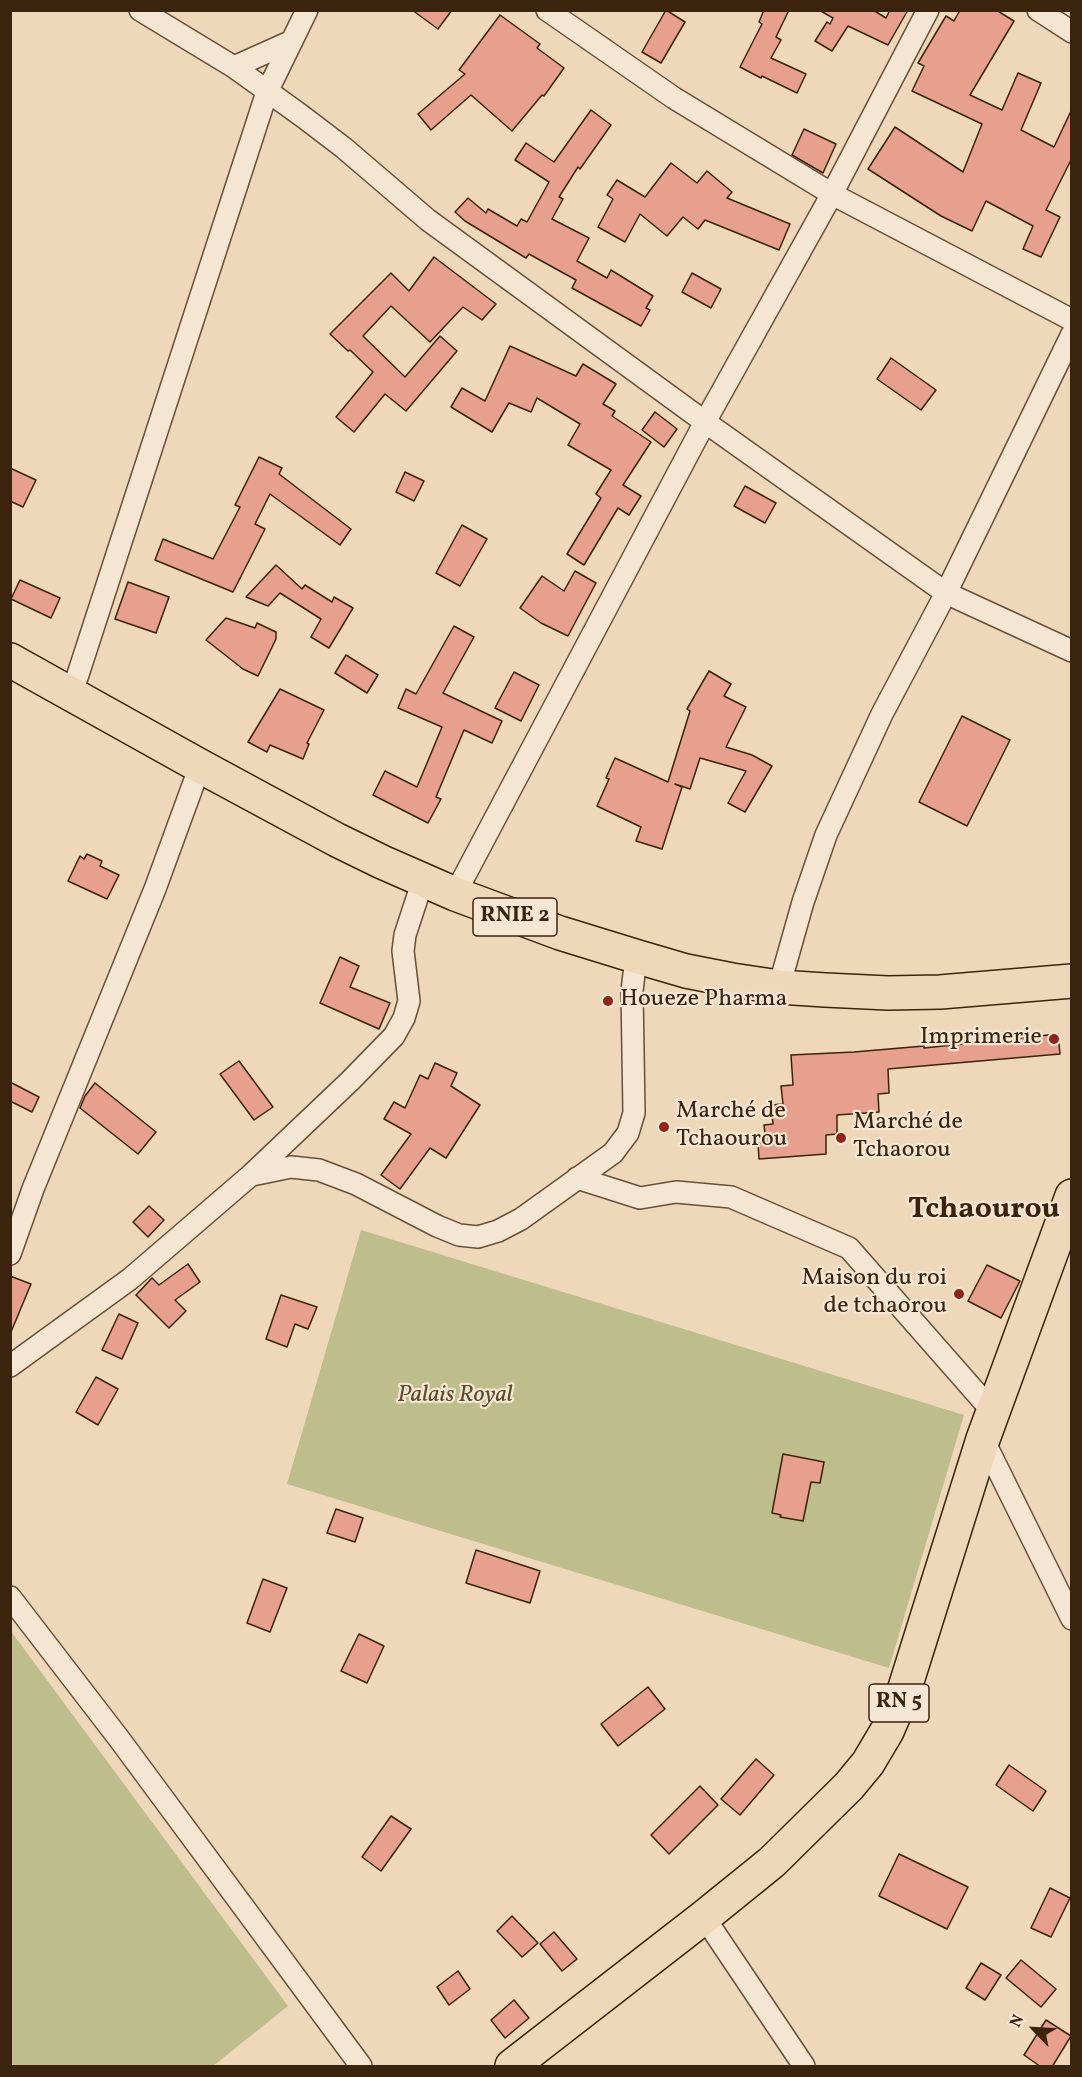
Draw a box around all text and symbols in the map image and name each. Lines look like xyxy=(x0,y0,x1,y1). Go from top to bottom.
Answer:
road number: RNIE 2 xyxy=(473,898,557,936)
place label: Houeze Pharma xyxy=(620,987,787,1015)
marker: Houeze Pharma xyxy=(601,994,615,1008)
place label: Imprimerie xyxy=(920,1025,1042,1053)
marker: Imprimerie xyxy=(1047,1032,1061,1046)
place label: Marché de Tchaourou xyxy=(676,1099,787,1155)
place label: Marché de Tchaorou xyxy=(853,1110,963,1166)
marker: Marché de Tchaourou xyxy=(657,1120,671,1134)
marker: Marché de Tchaorou xyxy=(834,1131,848,1145)
district label: Tchaourou xyxy=(908,1193,1060,1229)
place label: Maison du roi de tchaorou xyxy=(801,1266,947,1322)
marker: Maison du roi de tchaorou xyxy=(952,1287,966,1301)
park label: Palais Royal xyxy=(397,1383,513,1411)
road number: RN 5 xyxy=(869,1684,929,1722)
north arrow xyxy=(1004,1999,1064,2059)
text: N xyxy=(1005,2011,1030,2031)

